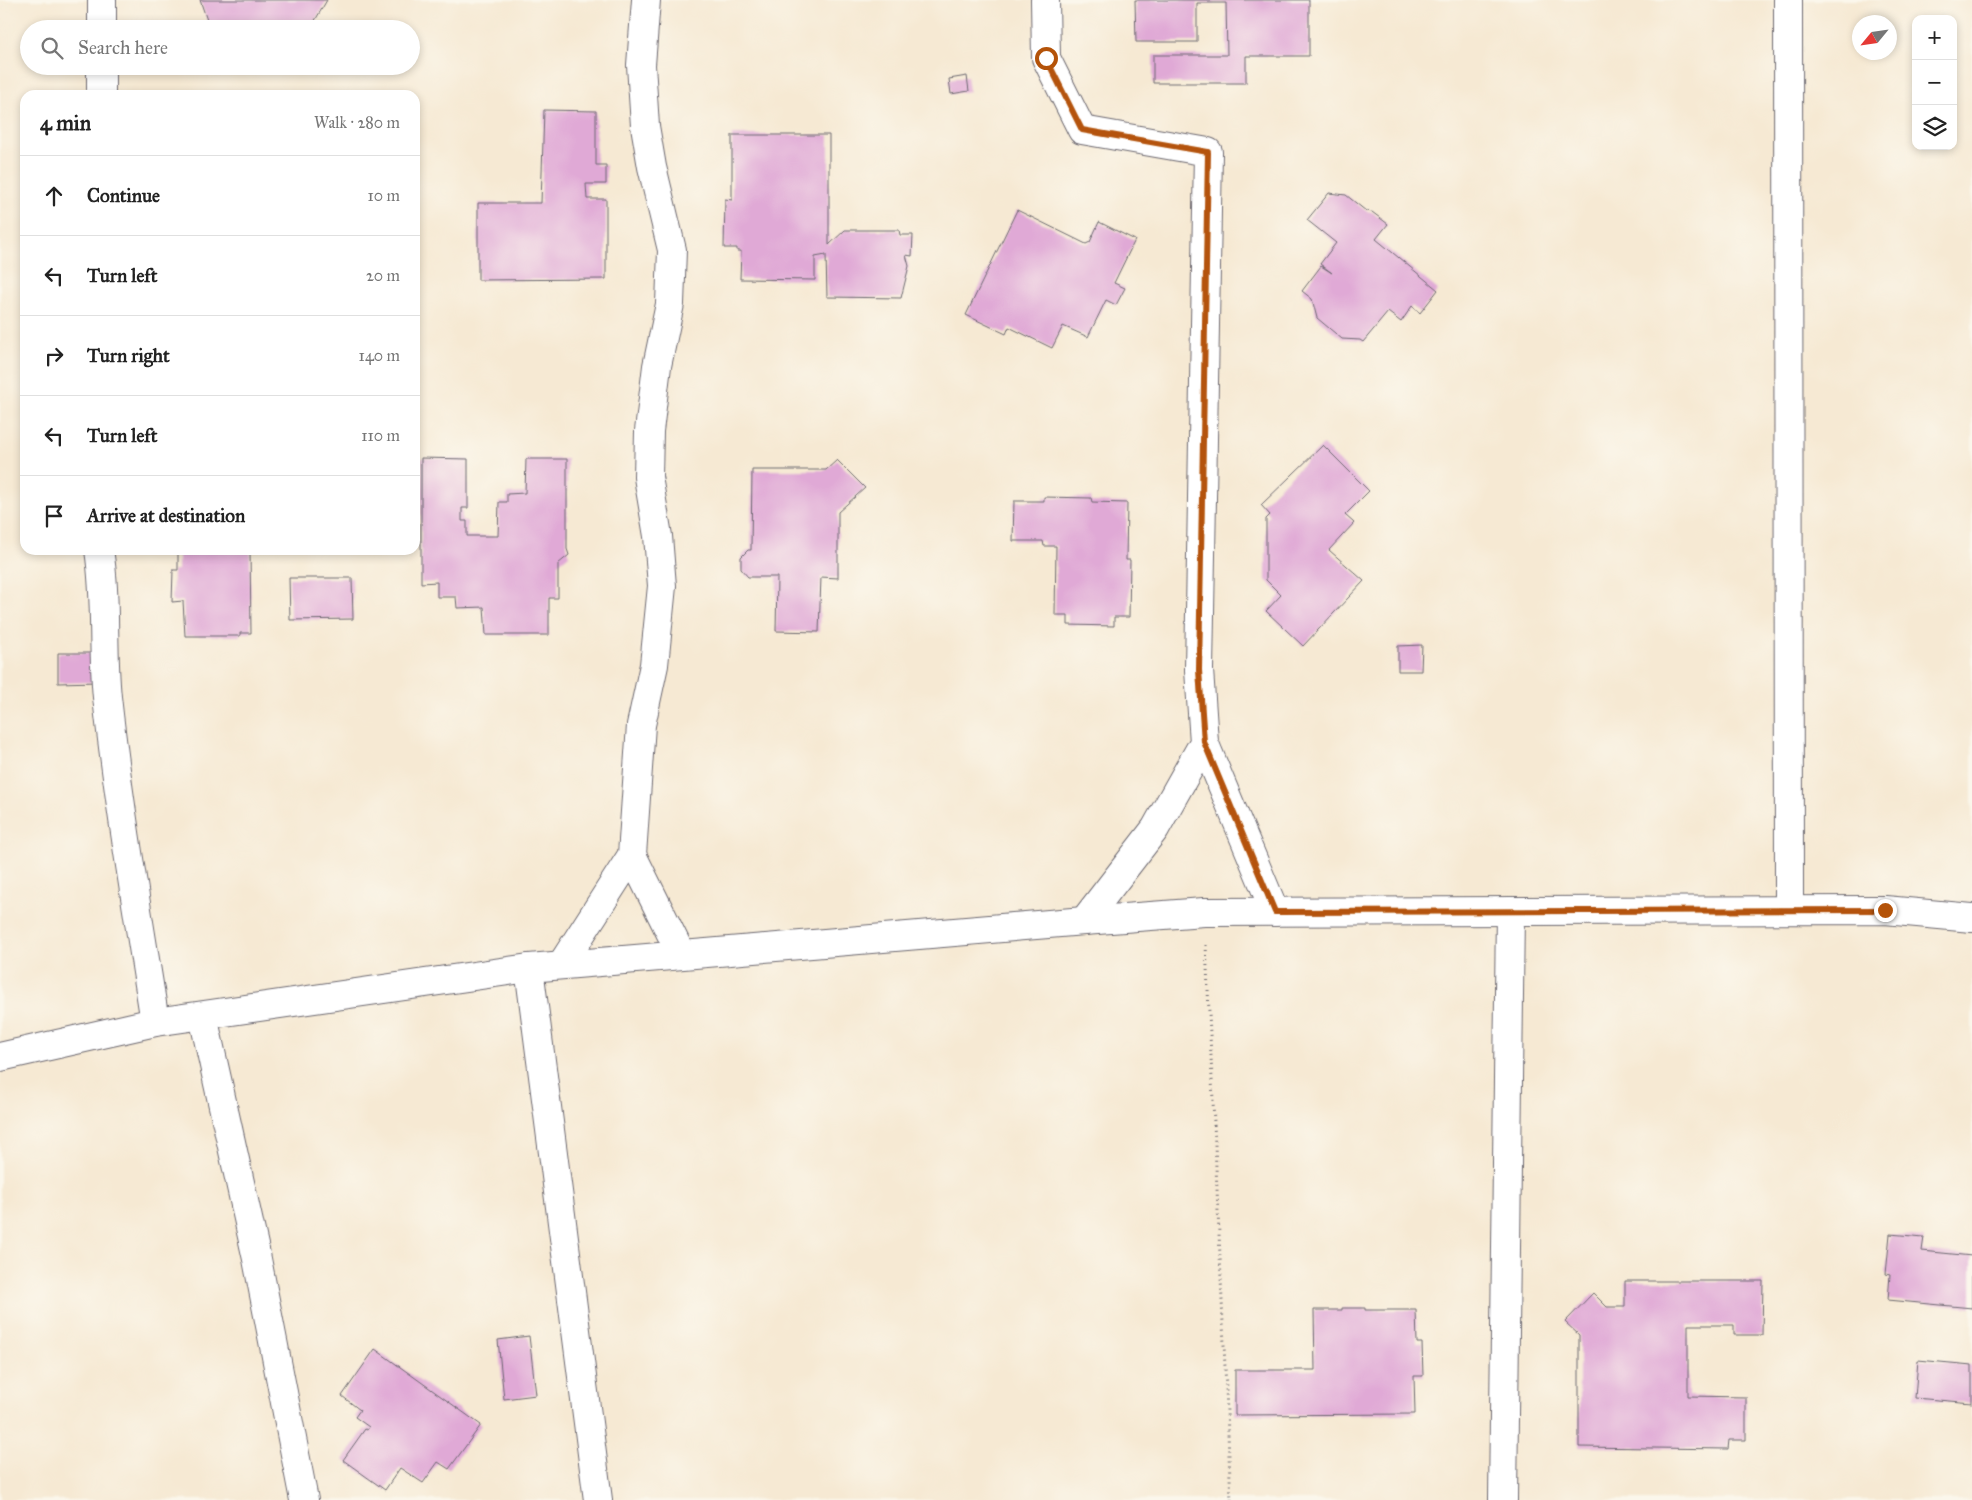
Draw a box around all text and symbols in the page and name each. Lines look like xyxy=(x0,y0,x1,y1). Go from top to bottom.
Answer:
north arrow xyxy=(1852,15,1897,60)
map controls xyxy=(1912,15,1957,150)
button: + xyxy=(1912,15,1957,60)
search box xyxy=(20,20,420,75)
icon: search xyxy=(38,34,66,62)
text: Search here xyxy=(78,36,168,59)
route start xyxy=(1035,47,1058,70)
button: − xyxy=(1912,60,1957,105)
button: layers xyxy=(1912,105,1957,150)
text: 4 min xyxy=(40,110,91,136)
text: Walk · 280 m xyxy=(314,113,400,132)
icon: ahead xyxy=(40,182,68,210)
text: Continue xyxy=(87,184,160,207)
text: 10 m xyxy=(368,186,400,205)
icon: left xyxy=(40,262,68,290)
text: Turn left xyxy=(87,264,157,287)
text: 20 m xyxy=(366,266,400,285)
icon: right xyxy=(40,342,68,370)
text: Turn right xyxy=(87,344,170,367)
text: 140 m xyxy=(359,346,400,365)
icon: left xyxy=(40,422,68,450)
text: Turn left xyxy=(87,424,157,447)
text: 110 m xyxy=(361,426,400,445)
icon: arrive xyxy=(40,502,68,530)
text: Arrive at destination xyxy=(87,504,245,527)
route end xyxy=(1874,899,1897,922)

